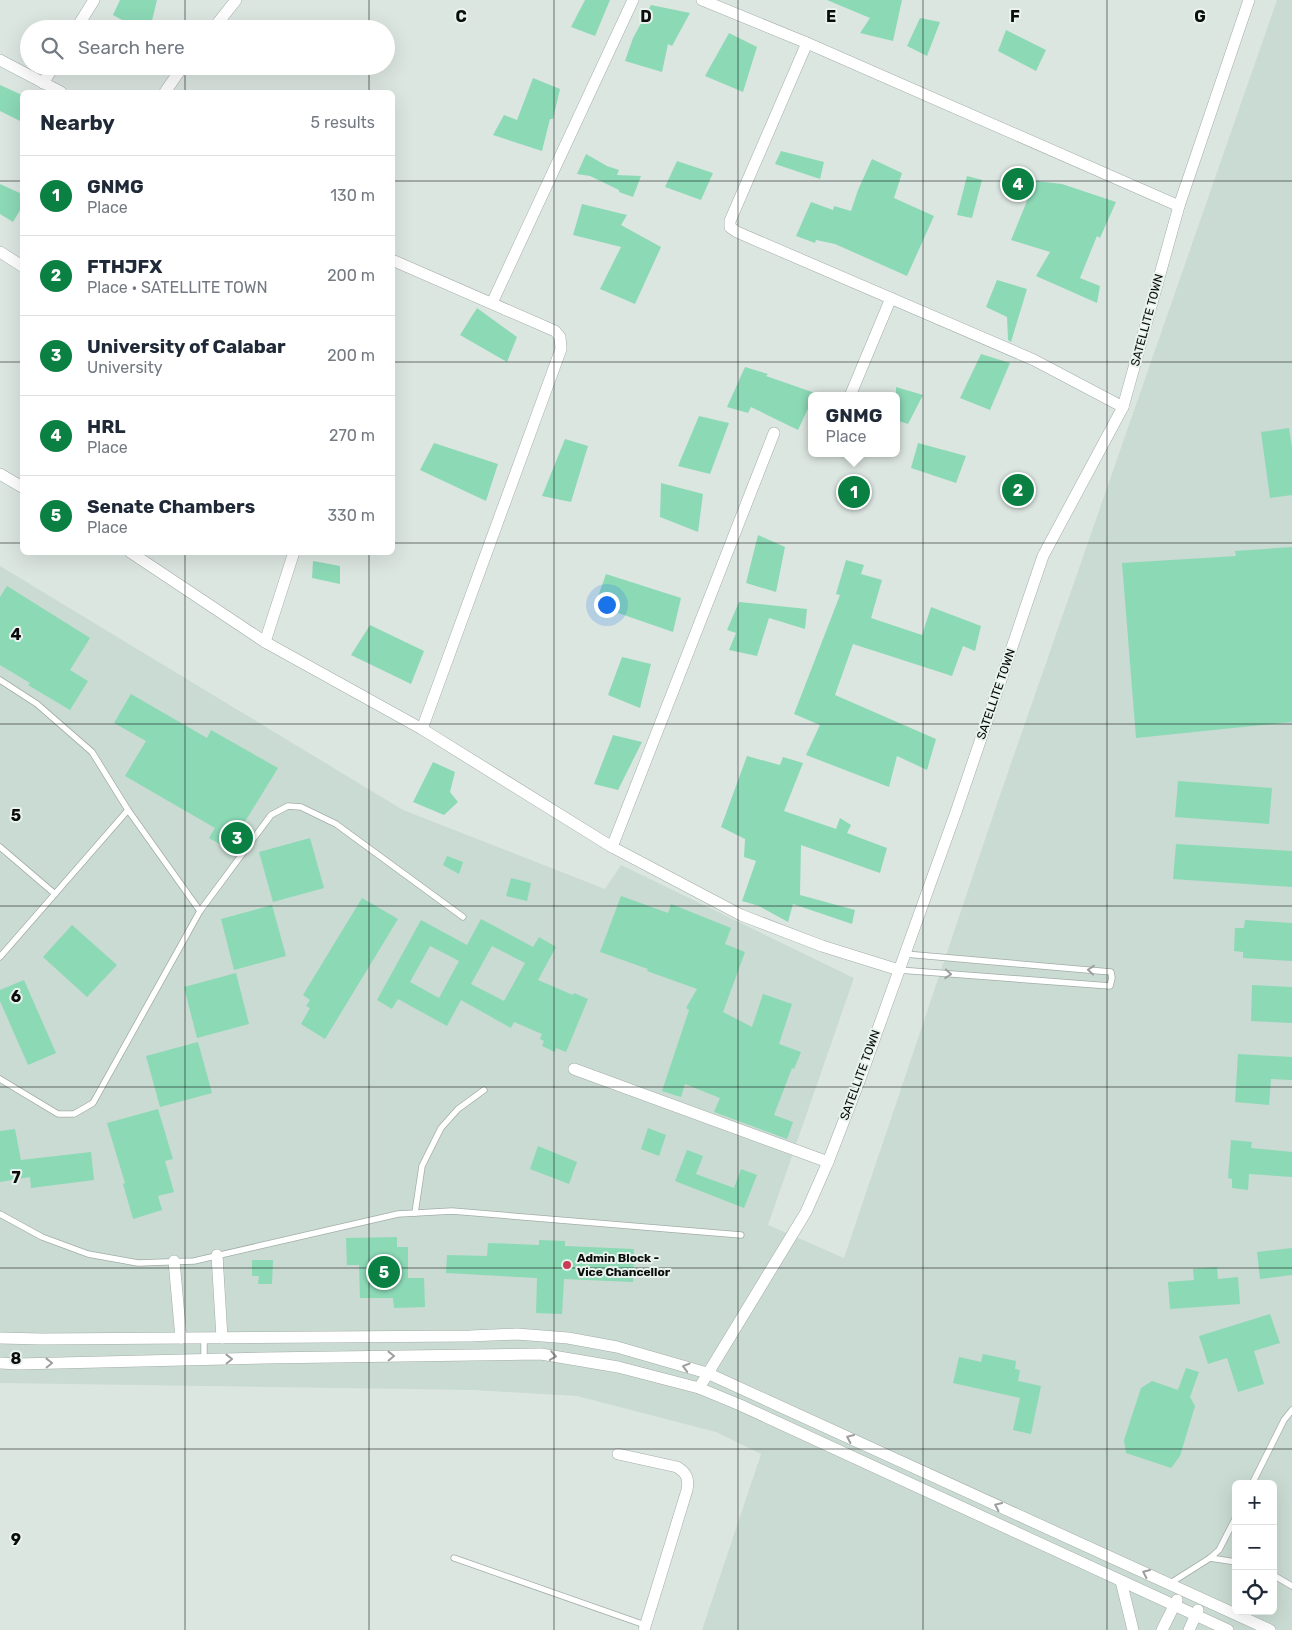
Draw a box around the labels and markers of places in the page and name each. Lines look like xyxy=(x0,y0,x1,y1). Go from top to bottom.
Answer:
pin: 4 xyxy=(1002,165,1034,203)
pin: 2 xyxy=(1002,471,1034,509)
pin: 1 xyxy=(838,473,870,511)
pin: 3 xyxy=(221,819,253,857)
place label: Admin Block - Vice Chancellor xyxy=(577,1251,671,1279)
pin: 5 xyxy=(368,1253,400,1291)
marker: Admin Block - Vice Chancellor xyxy=(561,1259,573,1271)

